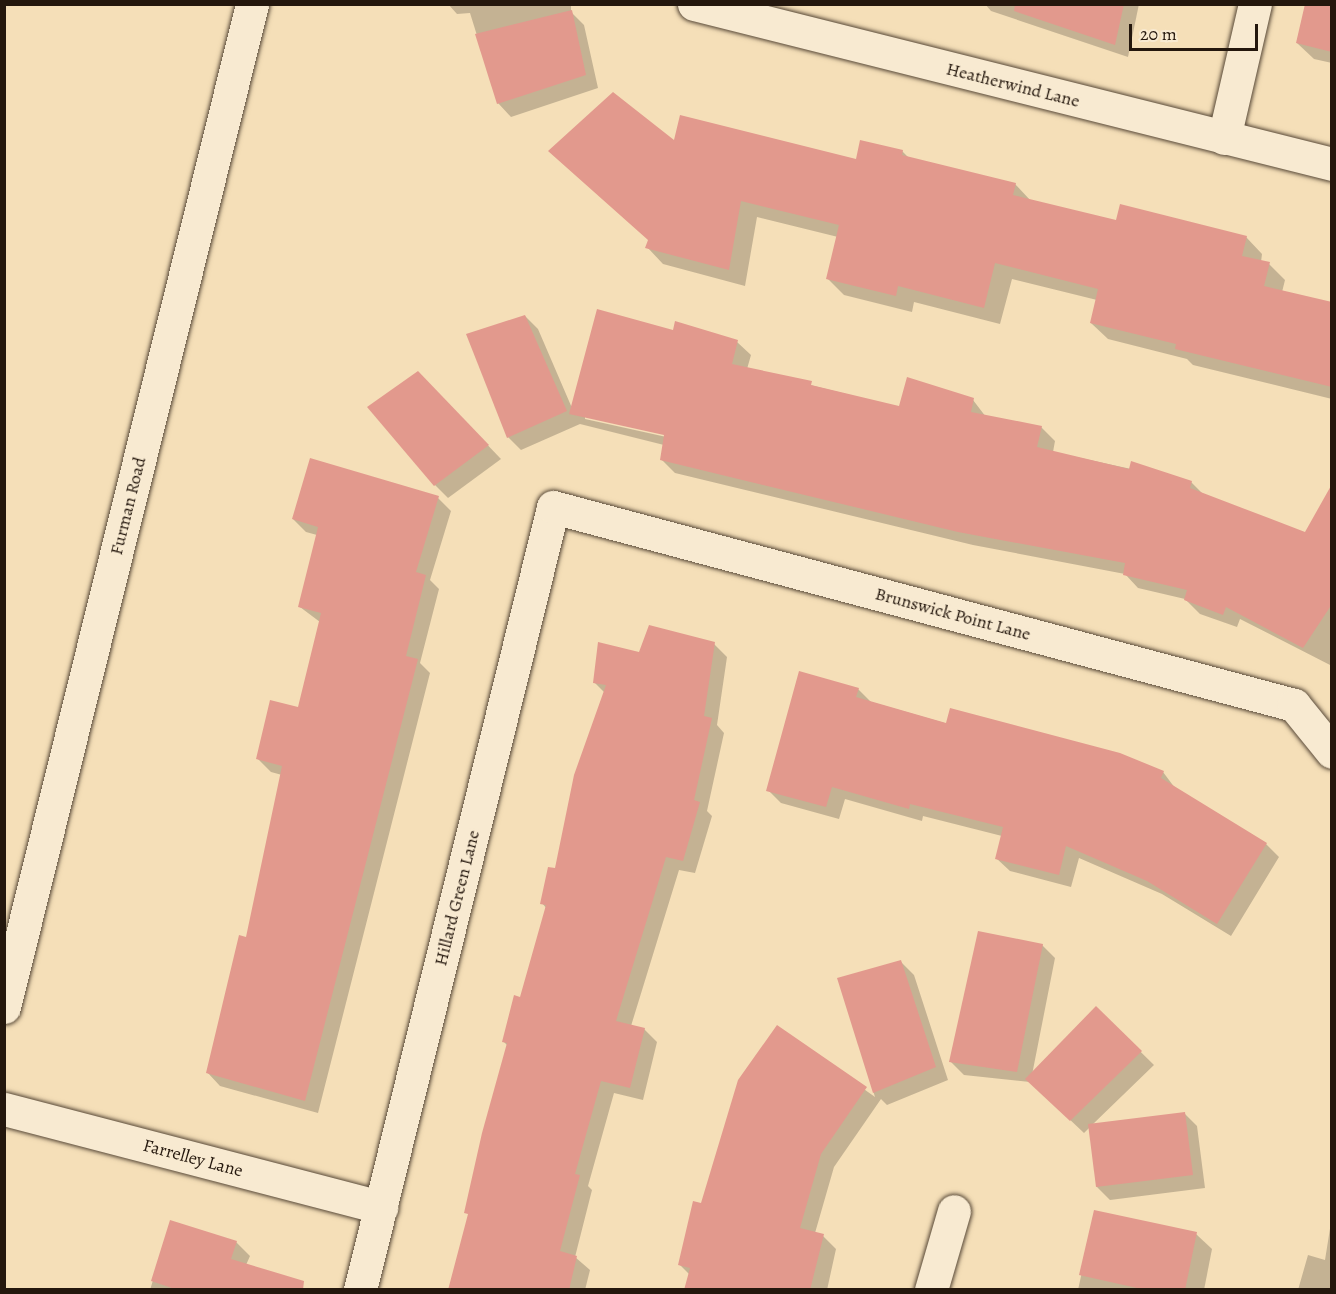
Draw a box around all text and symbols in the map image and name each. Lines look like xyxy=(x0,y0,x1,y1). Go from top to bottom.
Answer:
scale bar xyxy=(1132,12,1261,50)
text: 20 m xyxy=(1140,22,1177,46)
street label: Heatherwind Lane xyxy=(944,58,1082,112)
street label: Furman Road xyxy=(105,455,151,557)
street label: Brunswick Point Lane xyxy=(873,583,1033,645)
street label: Hillard Green Lane xyxy=(430,828,484,968)
street label: Farrelley Lane xyxy=(141,1134,245,1182)

